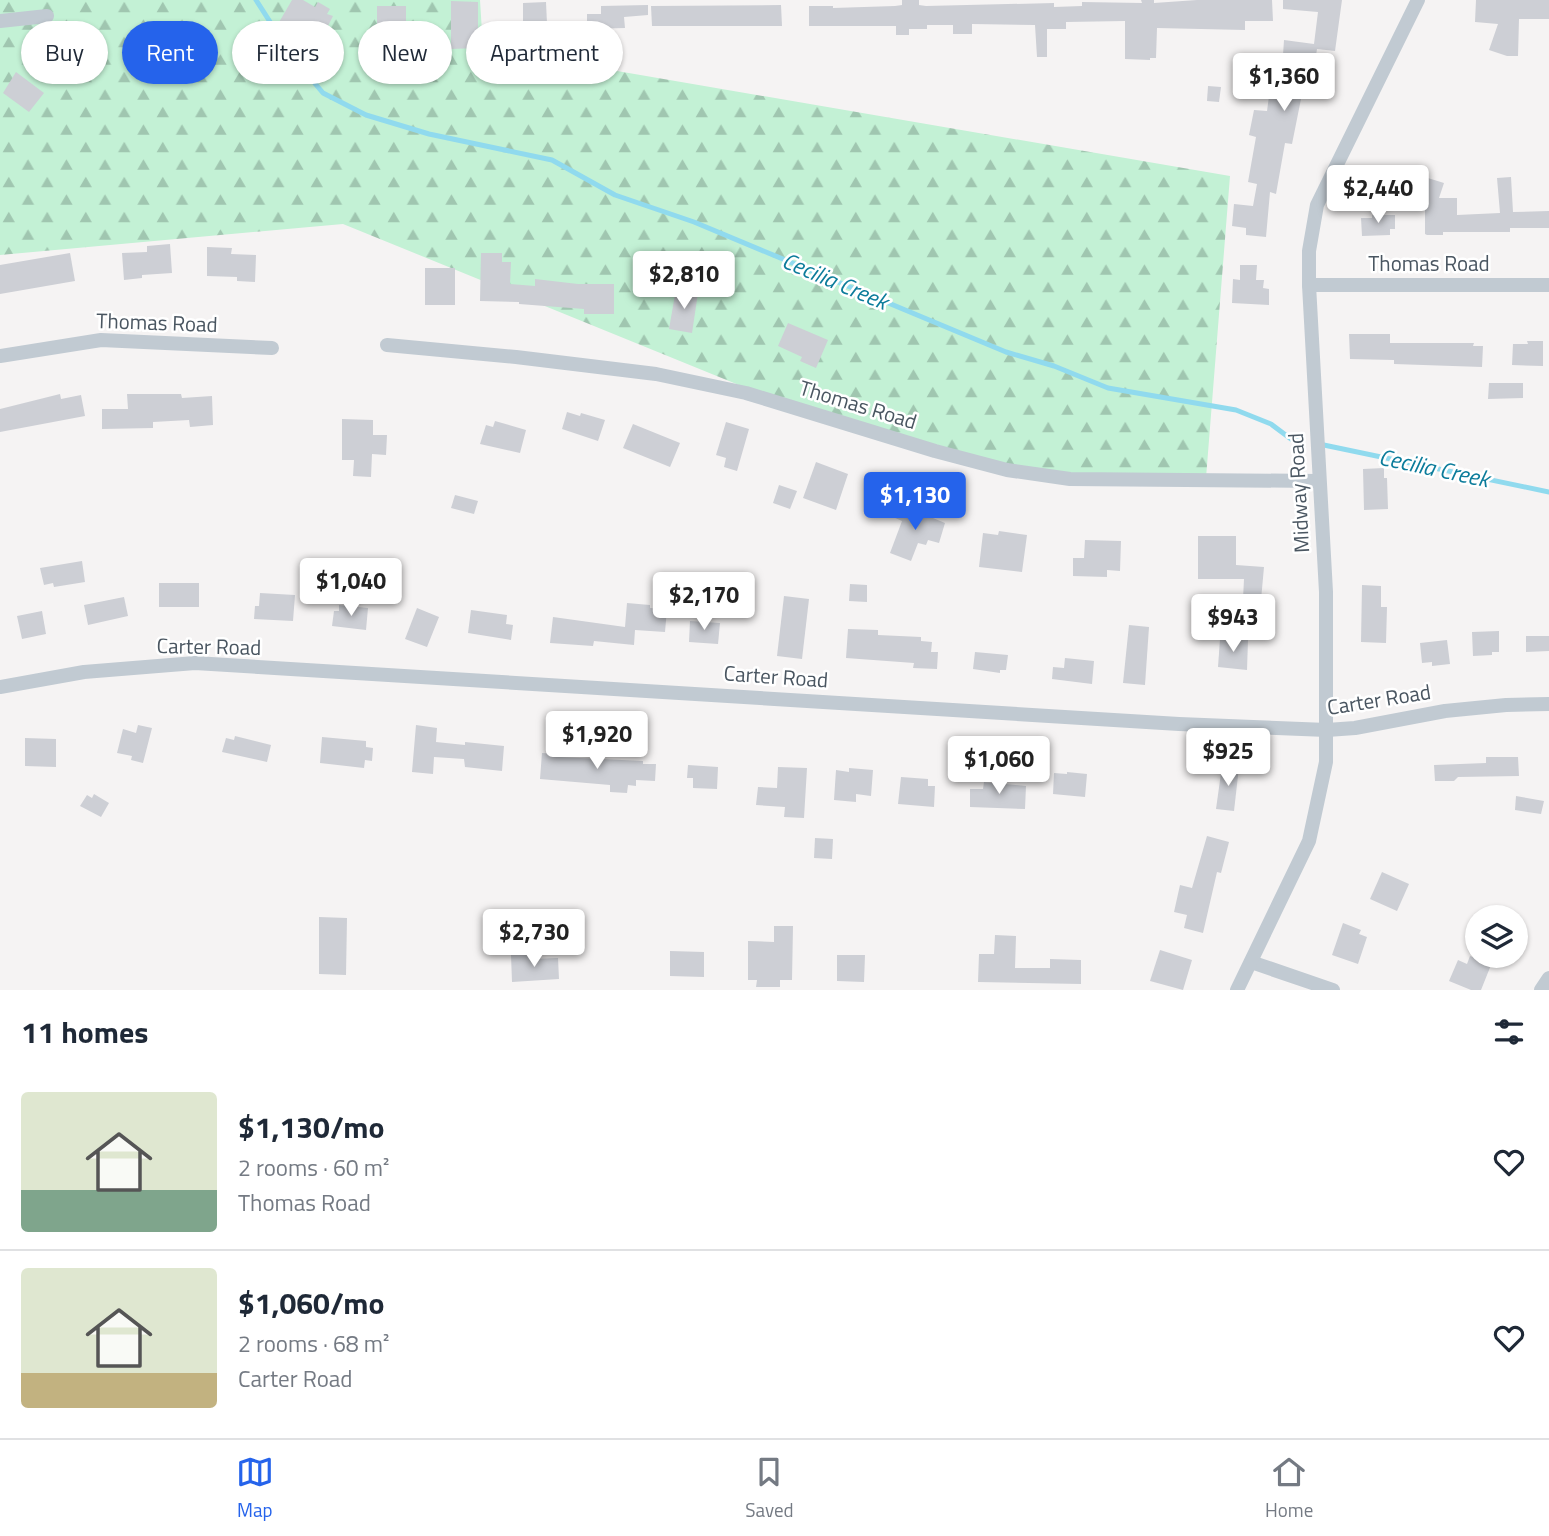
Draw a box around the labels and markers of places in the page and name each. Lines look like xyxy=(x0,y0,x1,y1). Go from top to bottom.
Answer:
pin: $1,360 xyxy=(1227,54,1341,113)
pin: $2,440 xyxy=(1321,166,1435,225)
pin: $2,810 xyxy=(627,252,741,311)
pin: $1,130 xyxy=(858,472,972,532)
pin: $1,040 xyxy=(294,558,408,618)
pin: $2,170 xyxy=(647,572,761,632)
pin: $943 xyxy=(1192,594,1274,654)
pin: $1,920 xyxy=(540,712,654,771)
pin: $925 xyxy=(1187,728,1269,788)
pin: $1,060 xyxy=(942,736,1056,796)
pin: $2,730 xyxy=(477,909,591,969)

